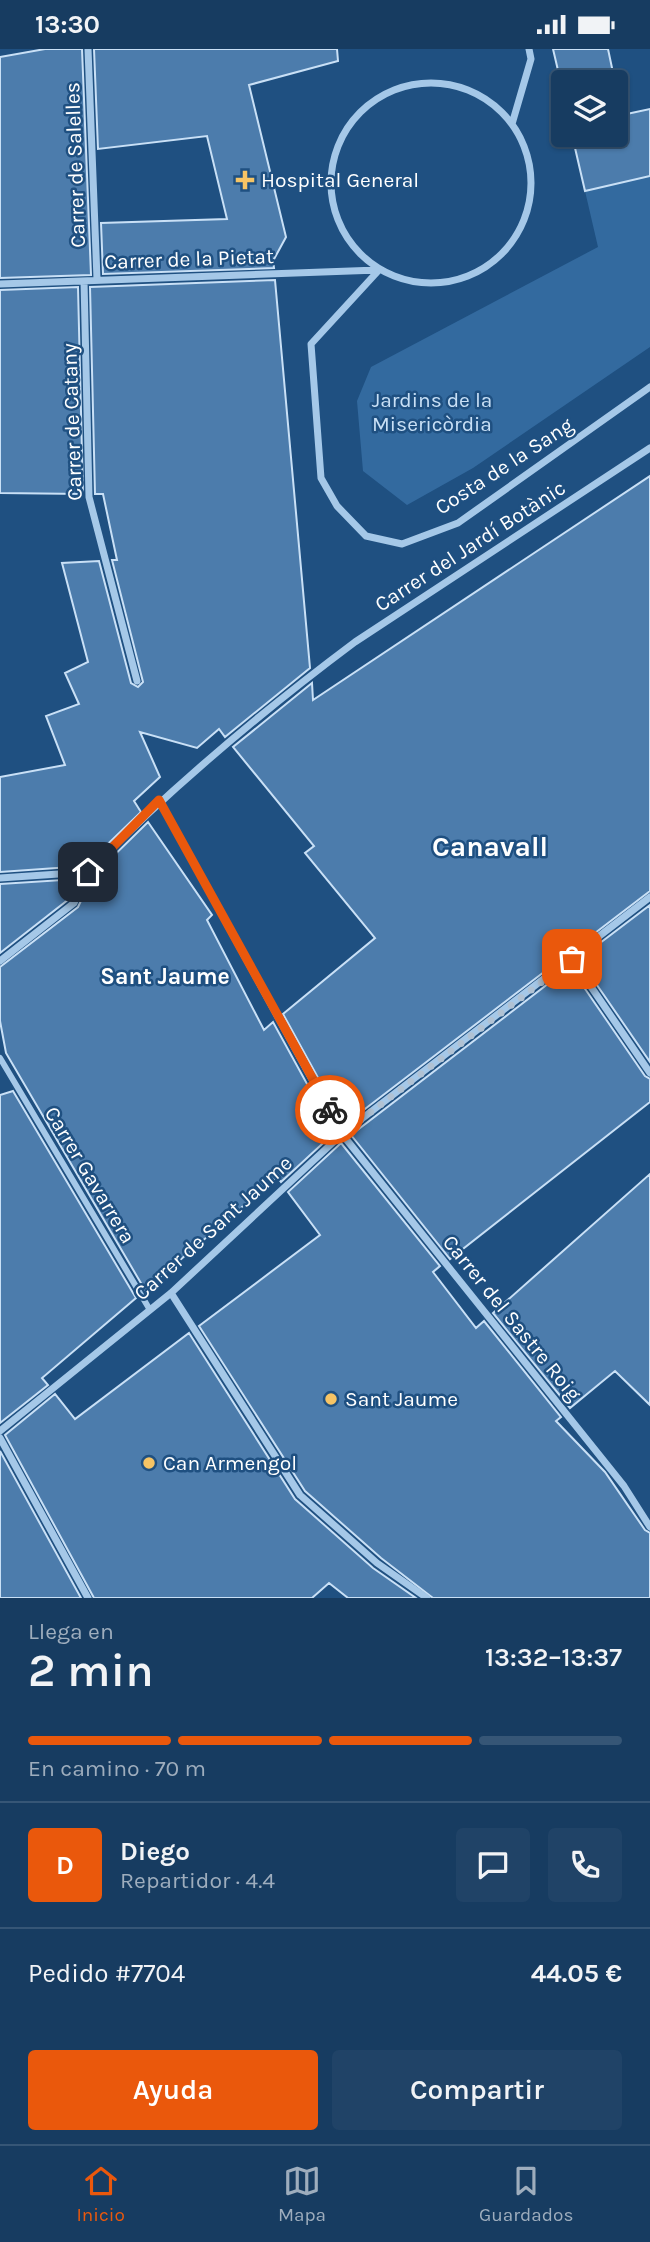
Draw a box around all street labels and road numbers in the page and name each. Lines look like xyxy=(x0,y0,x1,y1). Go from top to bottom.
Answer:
street label: Carrer de Salelles xyxy=(60,82,90,248)
street label: Carrer de la Pietat xyxy=(104,244,274,274)
street label: Carrer de Catany xyxy=(57,343,87,501)
street label: Costa de la Sang xyxy=(431,412,577,519)
street label: Carrer del Jardí Botànic xyxy=(370,475,570,617)
street label: Carrer Gavarrera xyxy=(40,1102,140,1248)
street label: Carrer de Sant Jaume xyxy=(129,1151,297,1305)
street label: Carrer del Sastre Roig xyxy=(438,1230,586,1406)

